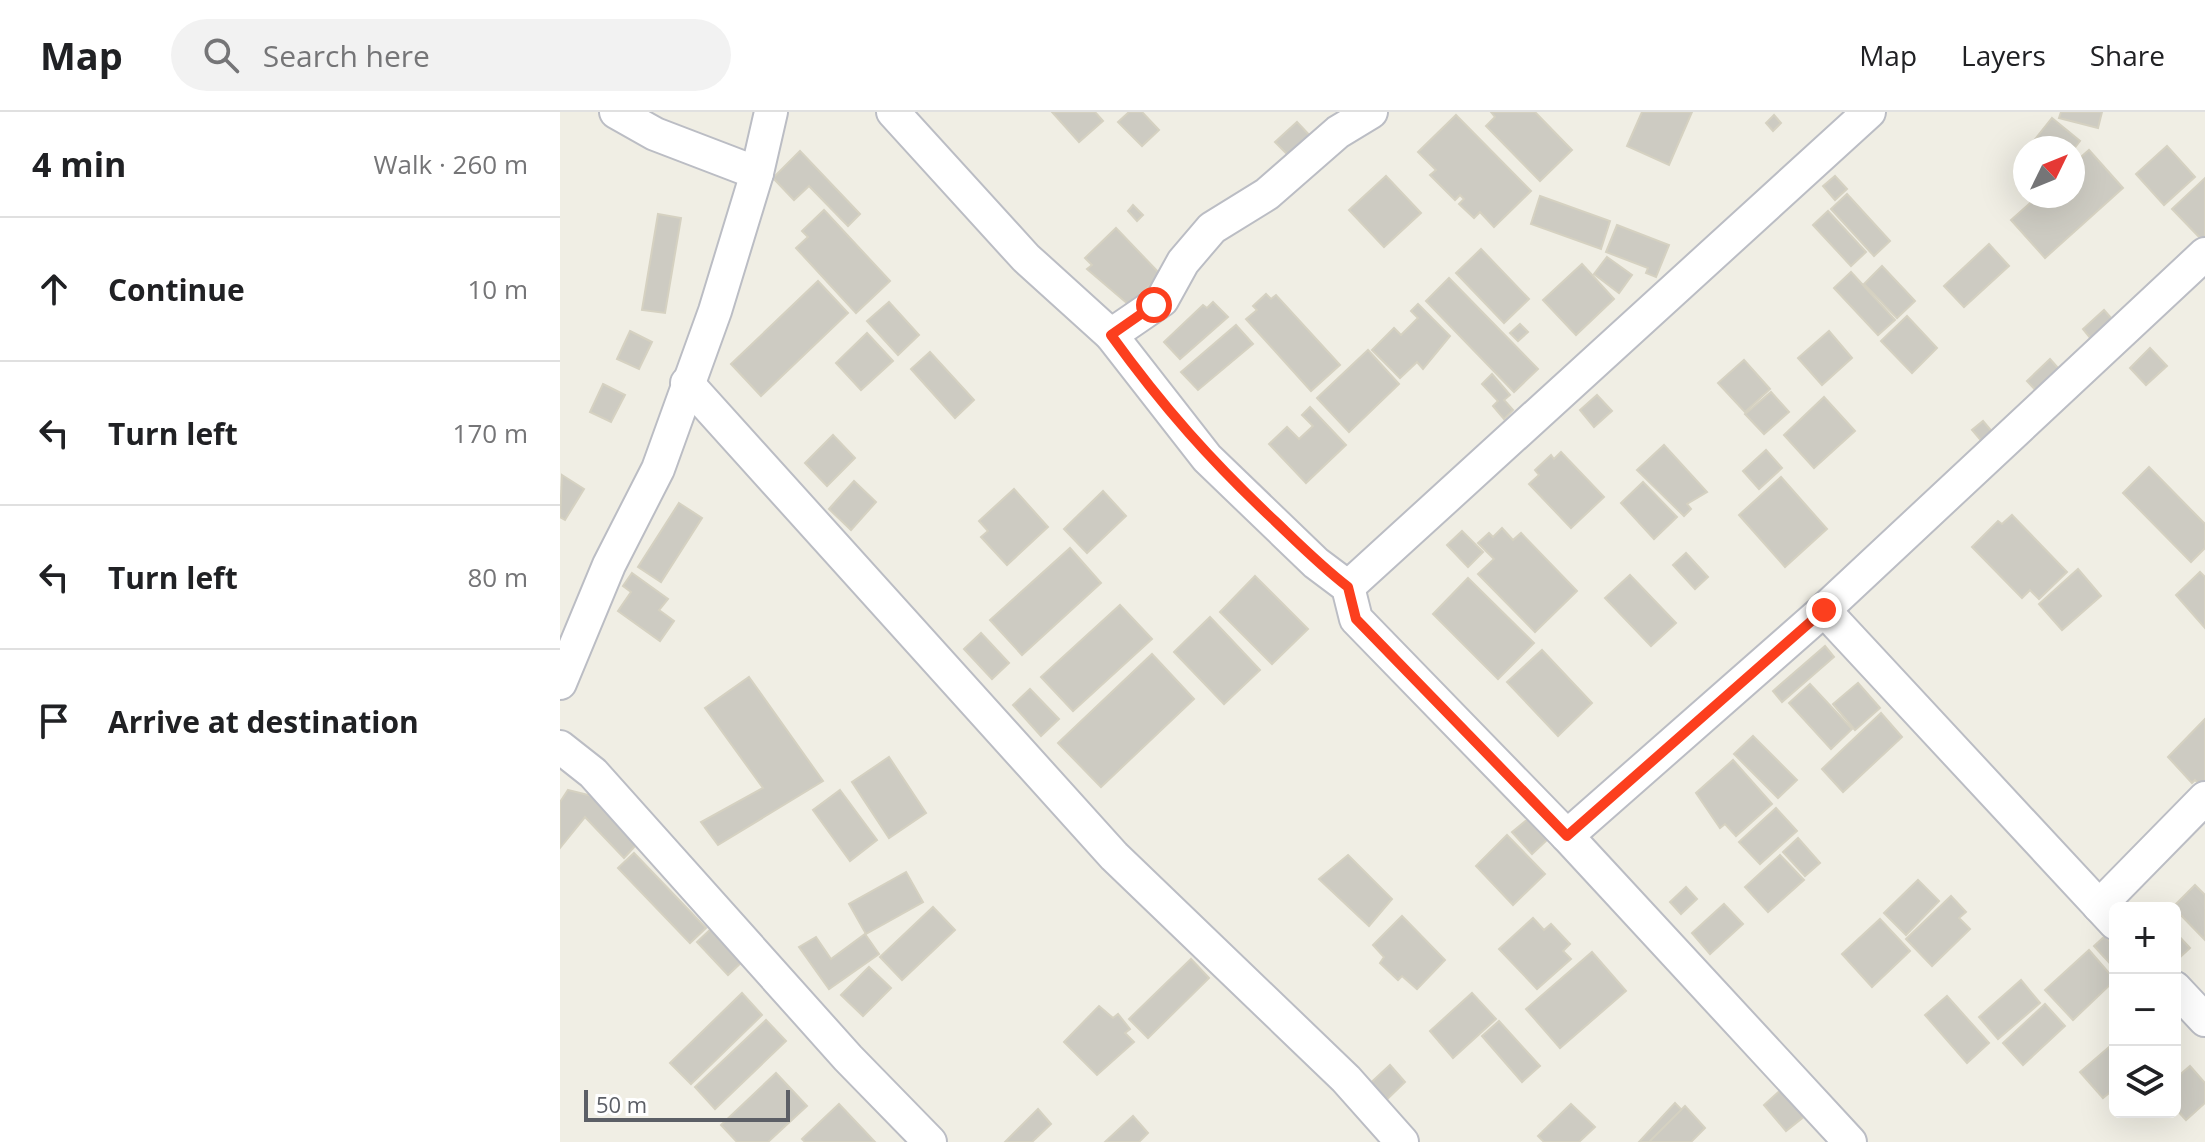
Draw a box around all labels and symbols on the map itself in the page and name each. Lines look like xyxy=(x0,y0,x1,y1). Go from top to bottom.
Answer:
north arrow xyxy=(2013,136,2085,208)
route start xyxy=(1136,287,1172,323)
route end xyxy=(1806,592,1842,628)
scale bar xyxy=(584,1086,790,1122)

